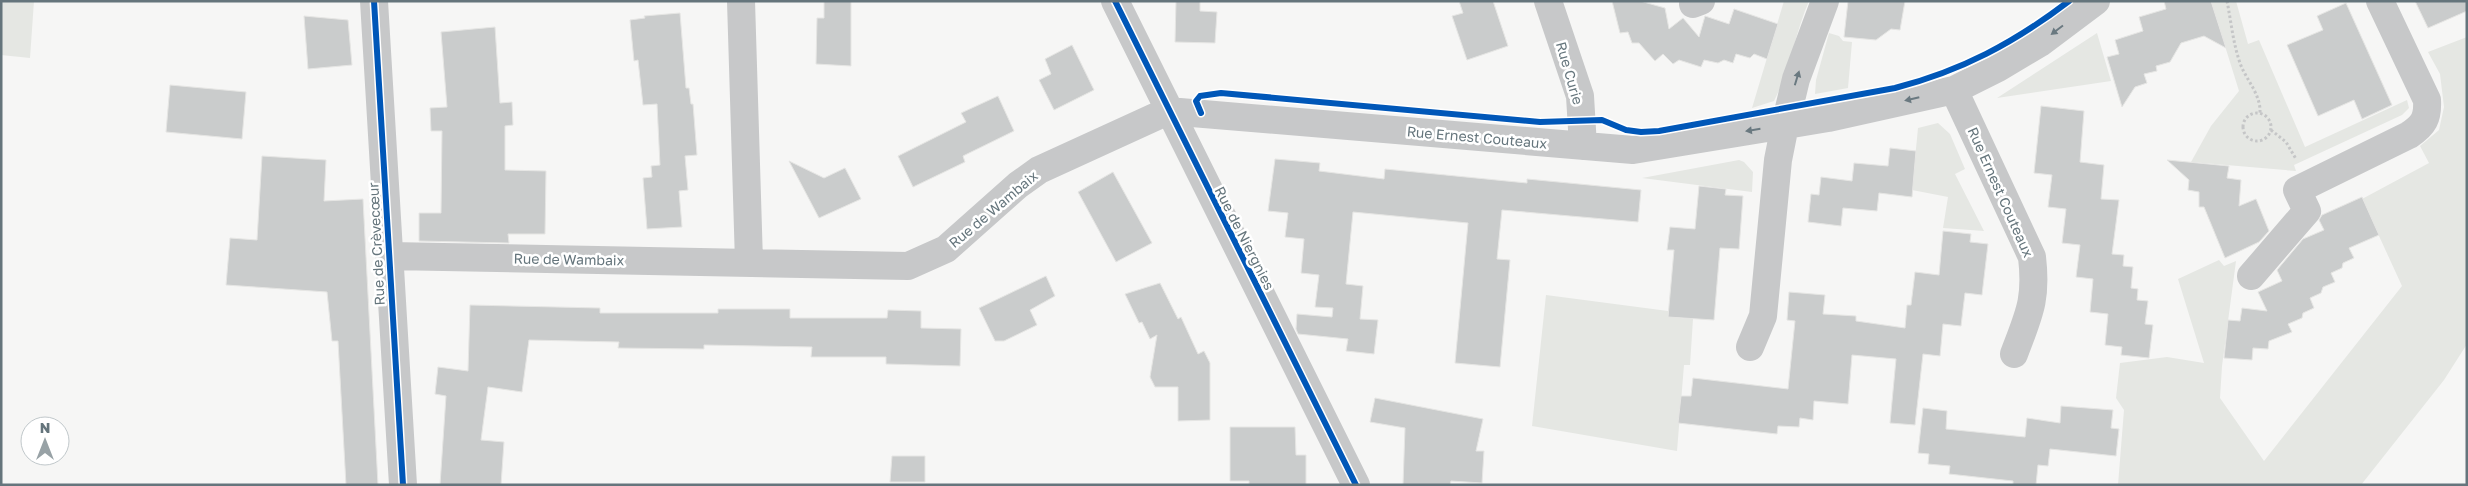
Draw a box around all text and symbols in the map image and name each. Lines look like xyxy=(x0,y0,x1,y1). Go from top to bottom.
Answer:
one-way arrow xyxy=(2051,25,2064,36)
street label: Rue Curie xyxy=(1553,40,1587,106)
one-way arrow xyxy=(1793,70,1801,85)
one-way arrow xyxy=(1904,95,1920,103)
street label: Rue Ernest Couteaux xyxy=(1406,122,1548,152)
street label: Rue Ernest Couteaux xyxy=(1965,124,2038,260)
one-way arrow xyxy=(1744,127,1760,135)
street label: Rue de Wambaix xyxy=(945,167,1041,251)
street label: Rue de Crèvecœur xyxy=(364,181,388,306)
street label: Rue de Niergnies xyxy=(1212,183,1278,293)
street label: Rue de Wambaix xyxy=(514,250,625,268)
north arrow xyxy=(20,416,70,466)
text: N xyxy=(40,419,50,436)

